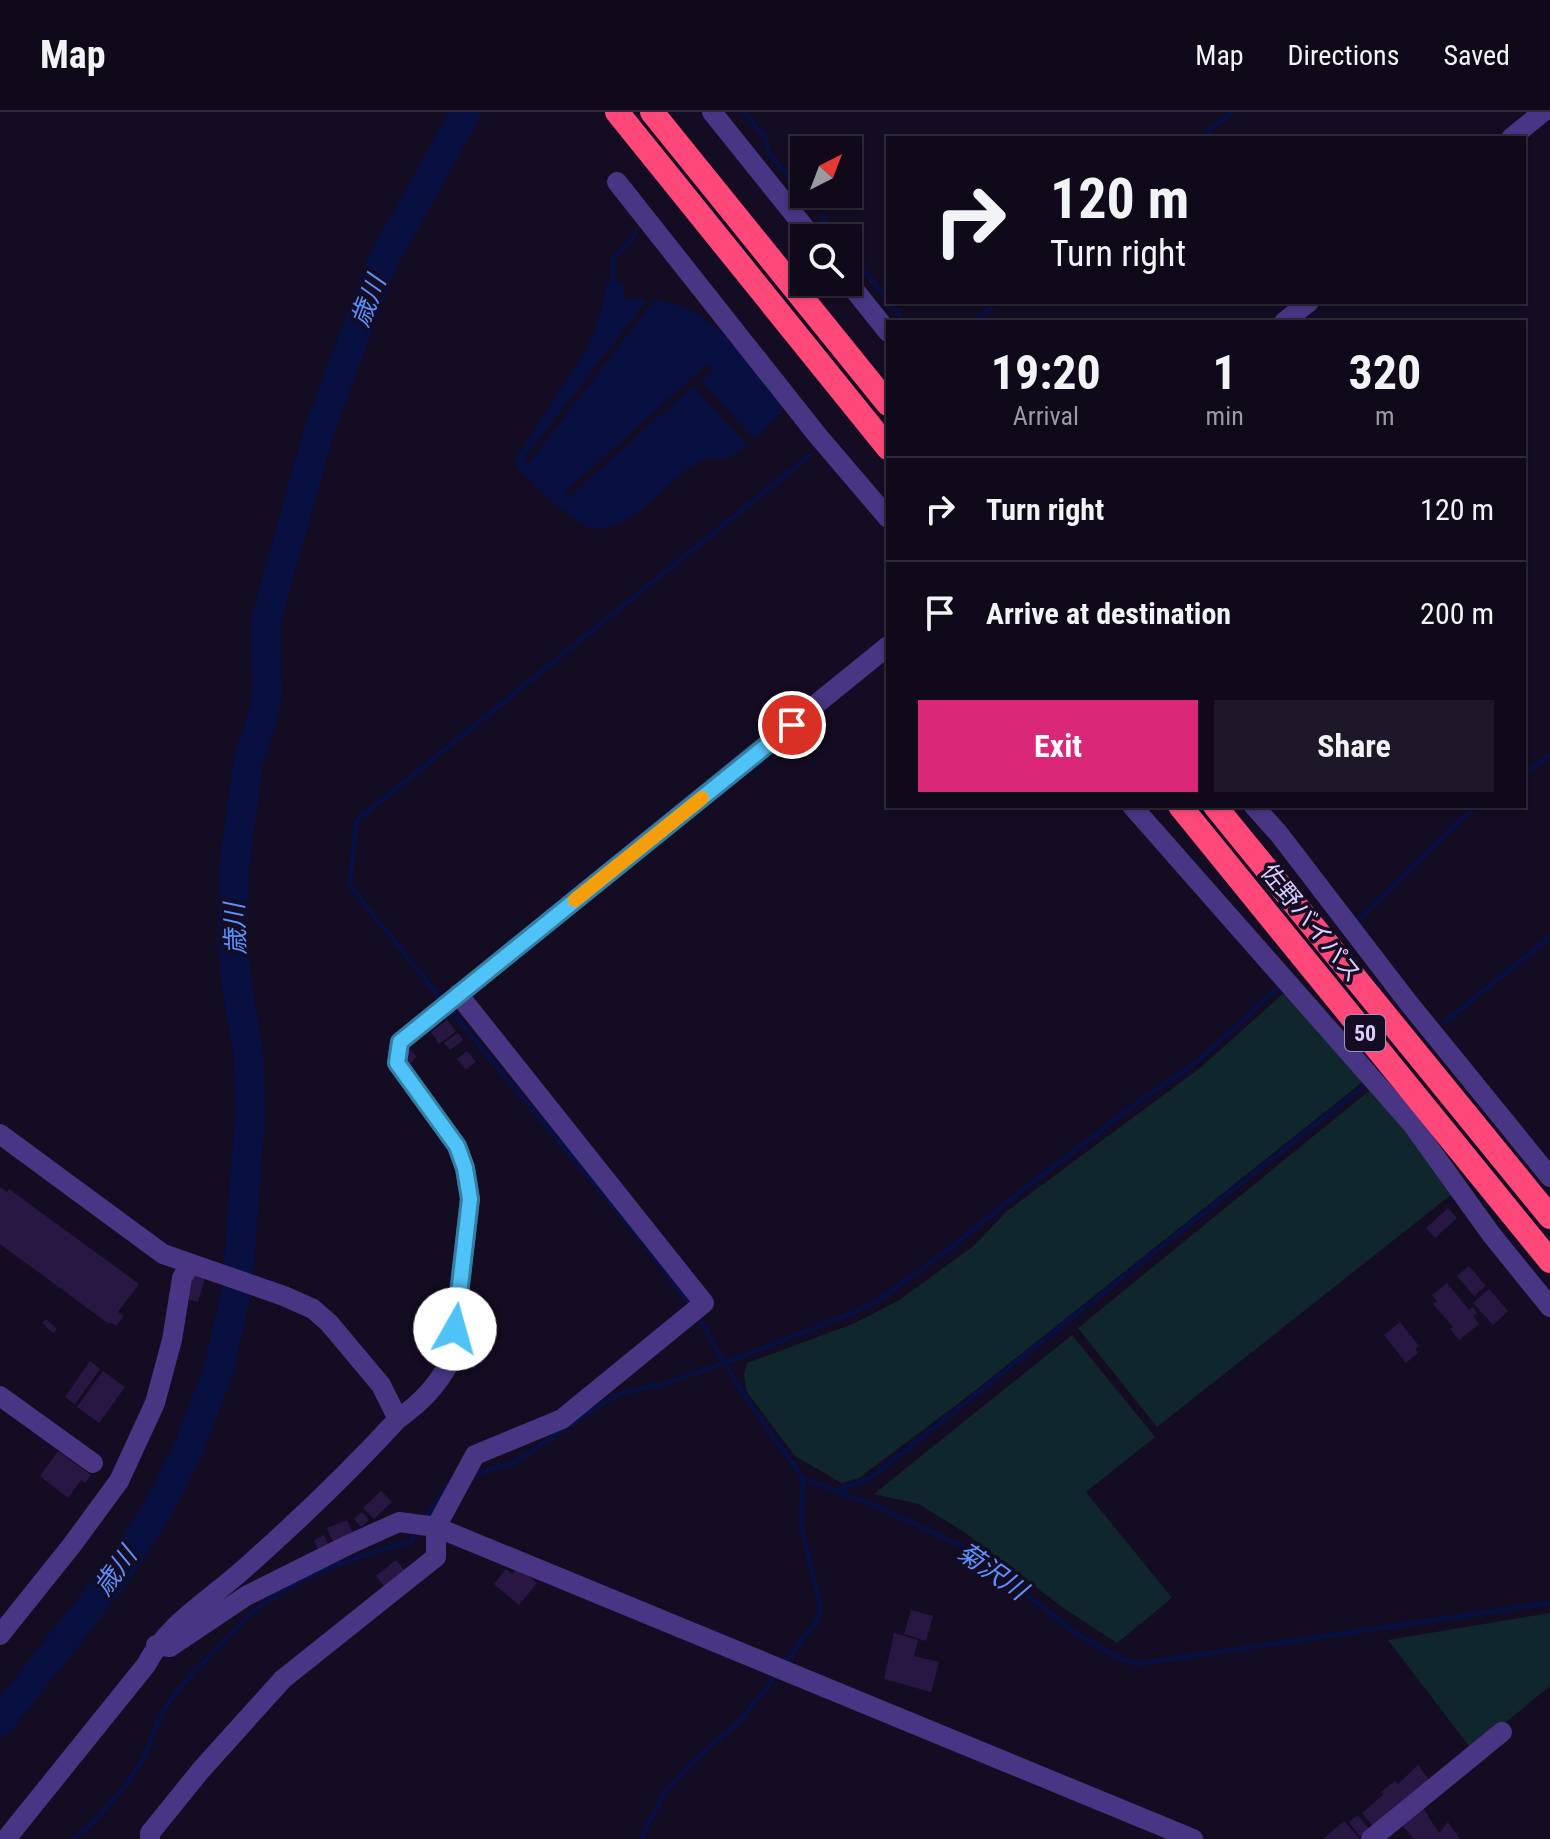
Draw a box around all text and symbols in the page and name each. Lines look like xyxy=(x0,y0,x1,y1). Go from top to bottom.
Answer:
text: Map xyxy=(40,33,106,77)
text: Map xyxy=(1195,39,1244,72)
text: Directions xyxy=(1288,39,1399,72)
text: Saved xyxy=(1443,39,1510,72)
north arrow xyxy=(790,136,862,208)
map controls xyxy=(790,136,862,296)
text: 120 m xyxy=(1050,166,1189,232)
icon: right xyxy=(918,168,1022,272)
button: search xyxy=(790,224,862,296)
text: Turn right xyxy=(1050,233,1186,275)
water label: 歳川 xyxy=(345,269,392,331)
text: 19:20 xyxy=(991,344,1101,401)
text: 1 xyxy=(1213,344,1237,401)
text: 320 xyxy=(1348,344,1421,401)
text: Arrival xyxy=(1013,401,1079,431)
text: min xyxy=(1206,401,1244,431)
text: m xyxy=(1375,401,1395,431)
icon: right xyxy=(918,487,962,531)
text: Turn right xyxy=(986,492,1104,527)
text: 120 m xyxy=(1420,492,1494,527)
icon: arrive xyxy=(918,591,962,635)
text: Arrive at destination xyxy=(986,596,1231,631)
text: 200 m xyxy=(1420,596,1494,631)
pin xyxy=(758,691,826,759)
button: Exit xyxy=(918,700,1198,792)
button: Share xyxy=(1214,700,1494,792)
icon: arrive xyxy=(770,703,814,747)
street label: 佐野バイパス xyxy=(1255,858,1367,988)
water label: 歳川 xyxy=(219,900,251,956)
road number: 50 xyxy=(1345,1015,1385,1051)
position arrow xyxy=(413,1287,497,1371)
water label: 菊沢川 xyxy=(951,1536,1035,1607)
water label: 歳川 xyxy=(88,1539,144,1601)

